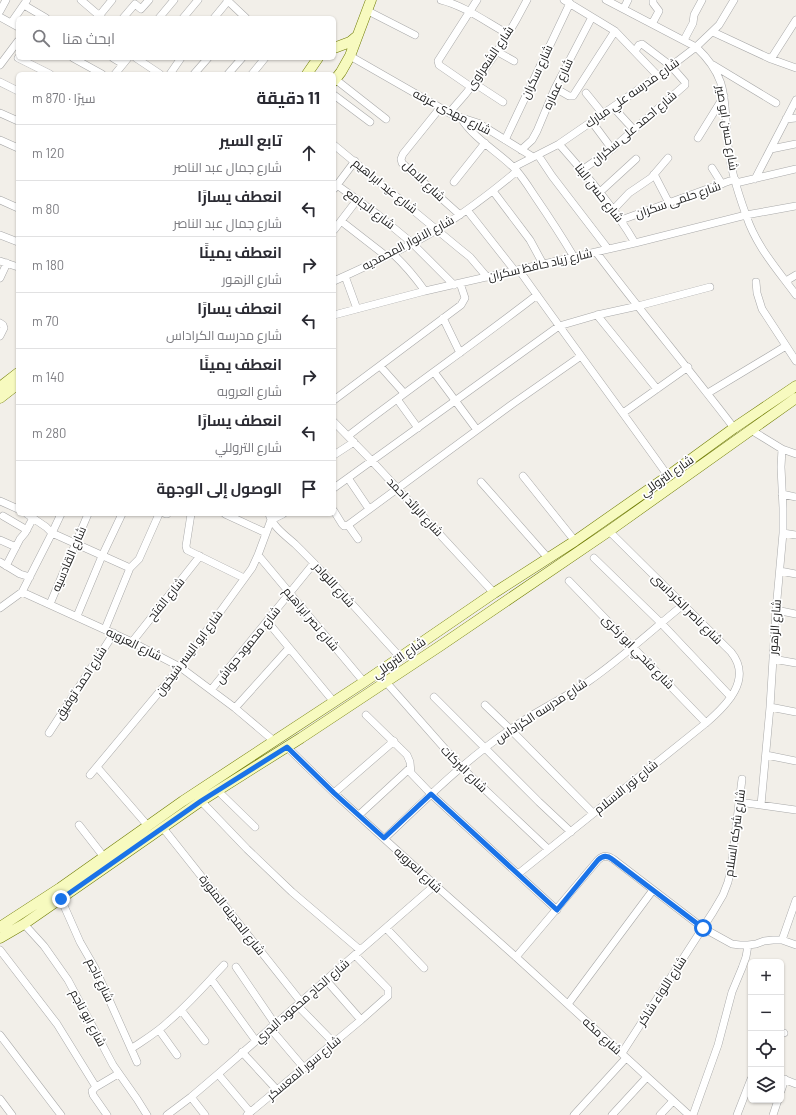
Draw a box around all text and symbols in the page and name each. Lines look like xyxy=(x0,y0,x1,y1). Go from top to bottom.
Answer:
search box xyxy=(16,16,336,60)
street label: شارع الشعراوى xyxy=(463,23,517,93)
icon: search xyxy=(30,27,52,49)
text: ابحث هنا xyxy=(62,29,115,47)
street label: شارع سكران xyxy=(517,42,557,102)
street label: شارع مدرسه علي مبارك xyxy=(582,54,684,133)
street label: شارع عماره xyxy=(539,56,577,112)
street label: شارع حسن ابو صير xyxy=(712,83,742,172)
street label: شارع مهدى عرفه xyxy=(410,85,494,139)
text: 11 دقيقة xyxy=(256,87,320,107)
street label: شارع احمد على سكران xyxy=(588,87,680,169)
text: سيرًا · 870 m xyxy=(32,90,96,106)
text: تابع السير xyxy=(219,131,282,149)
icon: ahead xyxy=(298,142,320,164)
text: 120 m xyxy=(32,145,64,161)
street label: شارع عيد ابراهيم xyxy=(349,155,421,217)
street label: شارع الامل xyxy=(399,157,449,205)
text: شارع جمال عبد الناصر xyxy=(173,159,282,175)
street label: شارع حسن البنا xyxy=(571,160,627,226)
street label: شارع حلمى سكران xyxy=(633,178,723,222)
street label: شارع الجامع xyxy=(342,185,398,233)
text: انعطف يسارًا xyxy=(197,187,282,205)
icon: left xyxy=(298,198,320,220)
text: 80 m xyxy=(32,201,60,217)
street label: شارع الانوار المحمديه xyxy=(359,212,457,274)
text: شارع جمال عبد الناصر xyxy=(173,215,282,231)
text: انعطف يمينًا xyxy=(199,243,282,261)
street label: شارع زياد حافظ سكران xyxy=(486,245,594,285)
icon: right xyxy=(298,254,320,276)
text: 180 m xyxy=(32,257,64,273)
text: شارع الزهور xyxy=(222,271,282,287)
text: انعطف يسارًا xyxy=(197,299,282,317)
icon: left xyxy=(298,310,320,332)
text: 70 m xyxy=(32,313,59,329)
text: شارع مدرسه الكراداس xyxy=(166,327,282,343)
text: انعطف يمينًا xyxy=(199,355,282,373)
icon: right xyxy=(298,366,320,388)
text: 140 m xyxy=(32,369,64,385)
text: شارع العروبه xyxy=(217,383,282,399)
text: انعطف يسارًا xyxy=(197,411,282,429)
icon: left xyxy=(298,422,320,444)
text: 280 m xyxy=(32,425,66,441)
text: شارع التروللي xyxy=(215,439,282,455)
street label: شارع التروللي xyxy=(637,452,698,502)
street label: شارع الرائد احمد xyxy=(383,474,447,540)
icon: arrive xyxy=(298,478,320,500)
text: الوصول إلى الوجهة xyxy=(156,479,282,497)
street label: شارع القادسيه xyxy=(48,524,90,594)
street label: شارع اللوادر xyxy=(309,558,358,611)
street label: شارع ناصر الكرداسى xyxy=(648,570,726,648)
street label: شارع الفتح xyxy=(144,574,188,624)
street label: شارع نصر ابراهيم xyxy=(280,584,343,654)
street label: شارع الزهور xyxy=(765,599,785,656)
street label: شارع محمود حواش xyxy=(212,603,284,687)
street label: شارع ابو اليسر شيخون xyxy=(152,607,226,699)
street label: شارع فتحي ابو زكرى xyxy=(597,611,678,694)
street label: شارع العروبه xyxy=(103,624,165,664)
street label: شارع التروللي xyxy=(369,634,430,684)
street label: شارع احمد توفيق xyxy=(51,643,111,723)
street label: شارع مدرسه الكراداس xyxy=(492,675,590,747)
street label: شارع البركات xyxy=(437,742,491,796)
street label: شارع نور الاسلام xyxy=(591,756,661,818)
street label: شارع شركه السلام xyxy=(721,788,749,878)
street label: شارع العروبه xyxy=(391,844,445,896)
street label: شارع المدينه المنورة xyxy=(196,871,269,959)
route end xyxy=(52,890,70,908)
route start xyxy=(694,919,712,937)
street label: شارع اللواء شاكر xyxy=(633,953,690,1030)
street label: شارع ناجم xyxy=(83,955,118,1005)
street label: شارع الحاج محمود البدري xyxy=(251,955,354,1048)
map controls xyxy=(748,959,784,1103)
button: + xyxy=(748,959,784,995)
street label: شارع ابو ناجم xyxy=(66,987,110,1050)
button: − xyxy=(748,995,784,1031)
street label: شارع مكه xyxy=(579,1014,625,1058)
button: locate xyxy=(748,1031,784,1067)
street label: شارع سور المعسكر xyxy=(263,1032,344,1104)
button: layers xyxy=(748,1067,784,1103)

